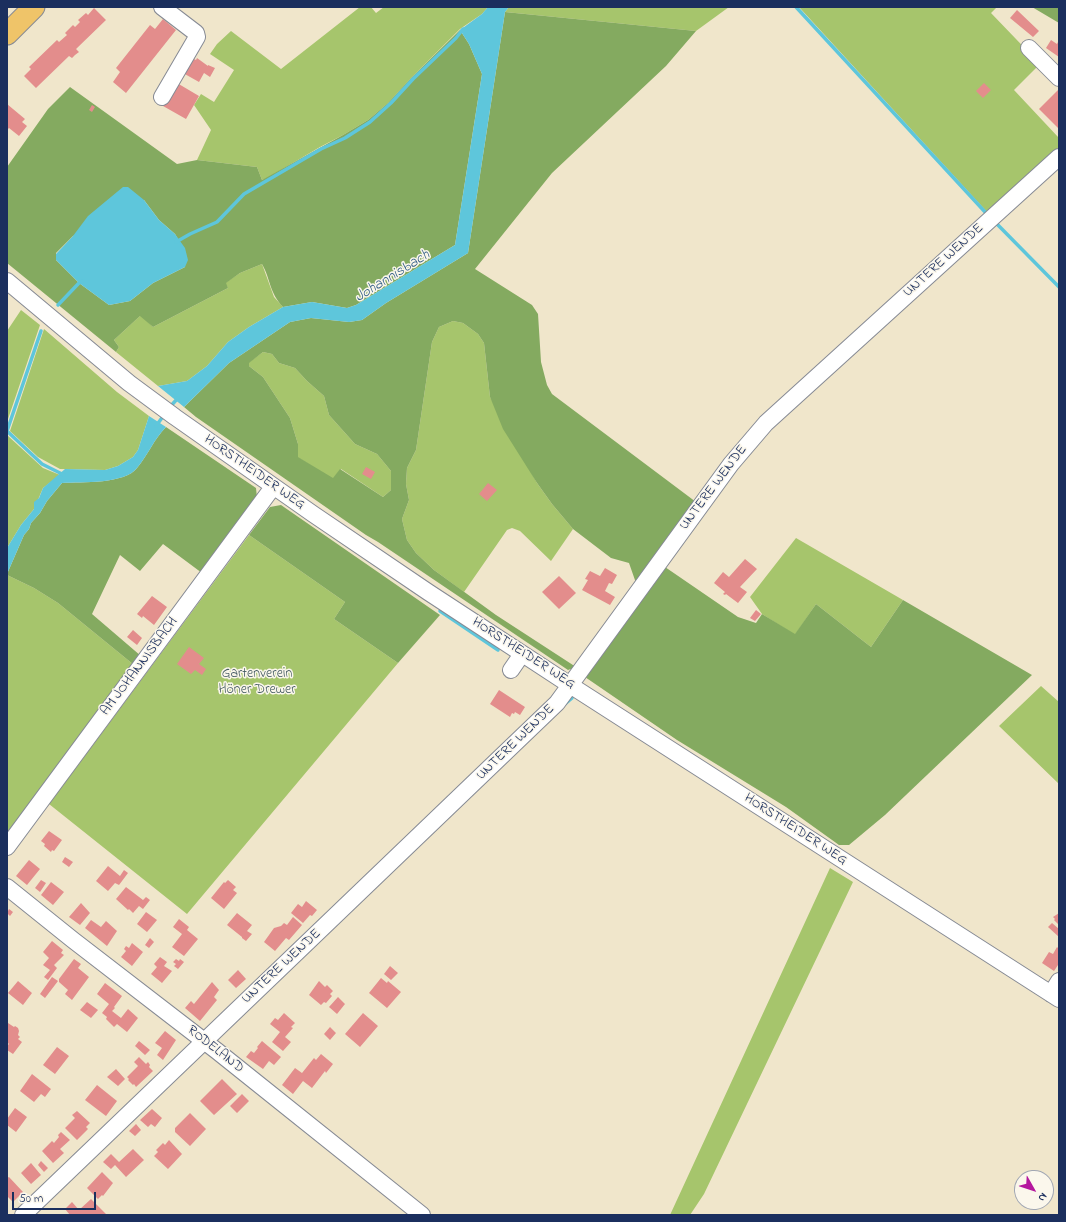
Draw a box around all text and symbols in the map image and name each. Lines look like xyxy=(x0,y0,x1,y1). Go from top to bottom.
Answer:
street label: UNTERE WENDE xyxy=(900,221,988,301)
water label: Johannisbach xyxy=(352,247,434,307)
street label: HORSTHEIDER WEG xyxy=(200,432,308,514)
street label: UNTERE WENDE xyxy=(677,442,751,534)
street label: HORSTHEIDER WEG xyxy=(468,614,578,694)
street label: AM JOHANNISBACH xyxy=(98,615,182,719)
park label: Gartenverein Höner Drewer xyxy=(218,667,296,700)
street label: UNTERE WENDE xyxy=(473,702,559,784)
street label: HORSTHEIDER WEG xyxy=(740,790,850,870)
street label: UNTERE WENDE xyxy=(239,926,325,1008)
street label: RODELAND xyxy=(183,1023,247,1077)
north arrow xyxy=(1014,1170,1054,1210)
scale bar xyxy=(14,1184,98,1210)
text: N xyxy=(1034,1189,1051,1205)
text: 50 m xyxy=(19,1190,43,1208)

